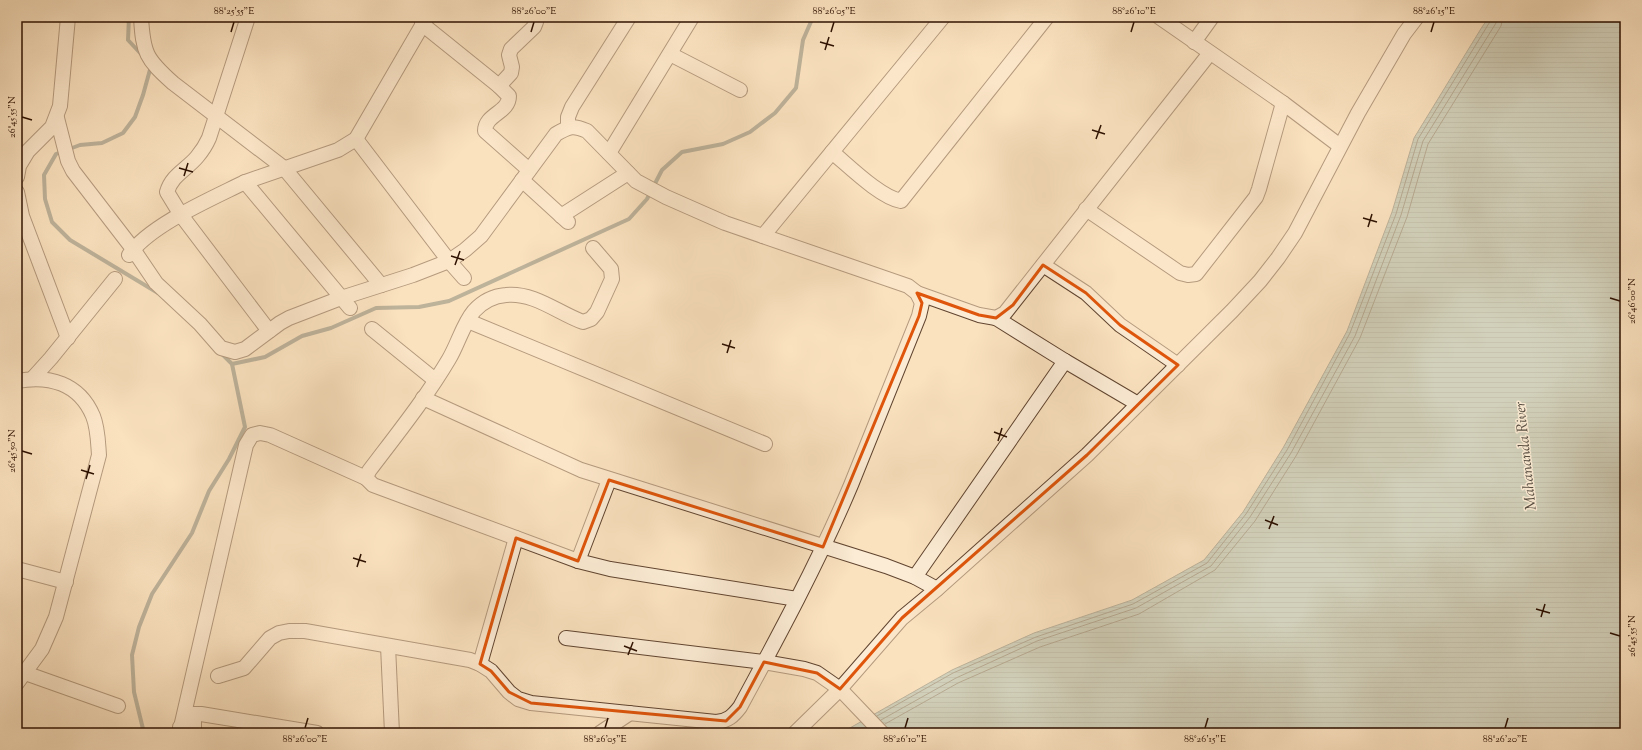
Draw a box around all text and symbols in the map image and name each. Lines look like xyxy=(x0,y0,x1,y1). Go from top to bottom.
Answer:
text: 88°25'55"E xyxy=(214,4,254,19)
text: 88°26'00"E xyxy=(512,4,556,19)
text: 88°26'05"E xyxy=(812,4,856,19)
text: 88°26'10"E xyxy=(1112,4,1156,19)
text: 88°26'15"E xyxy=(1413,4,1455,19)
text: 26°45'55"N xyxy=(5,96,20,138)
text: 26°46'00"N xyxy=(1625,278,1640,324)
water label: Mahananda River xyxy=(1510,400,1543,511)
text: 26°45'50"N xyxy=(5,429,20,473)
text: 26°45'55"N xyxy=(1625,615,1640,657)
text: 88°26'00"E xyxy=(283,732,327,747)
text: 88°26'05"E xyxy=(583,732,627,747)
text: 88°26'10"E xyxy=(883,732,927,747)
text: 88°26'15"E xyxy=(1184,732,1226,747)
text: 88°26'20"E xyxy=(1483,732,1527,747)

